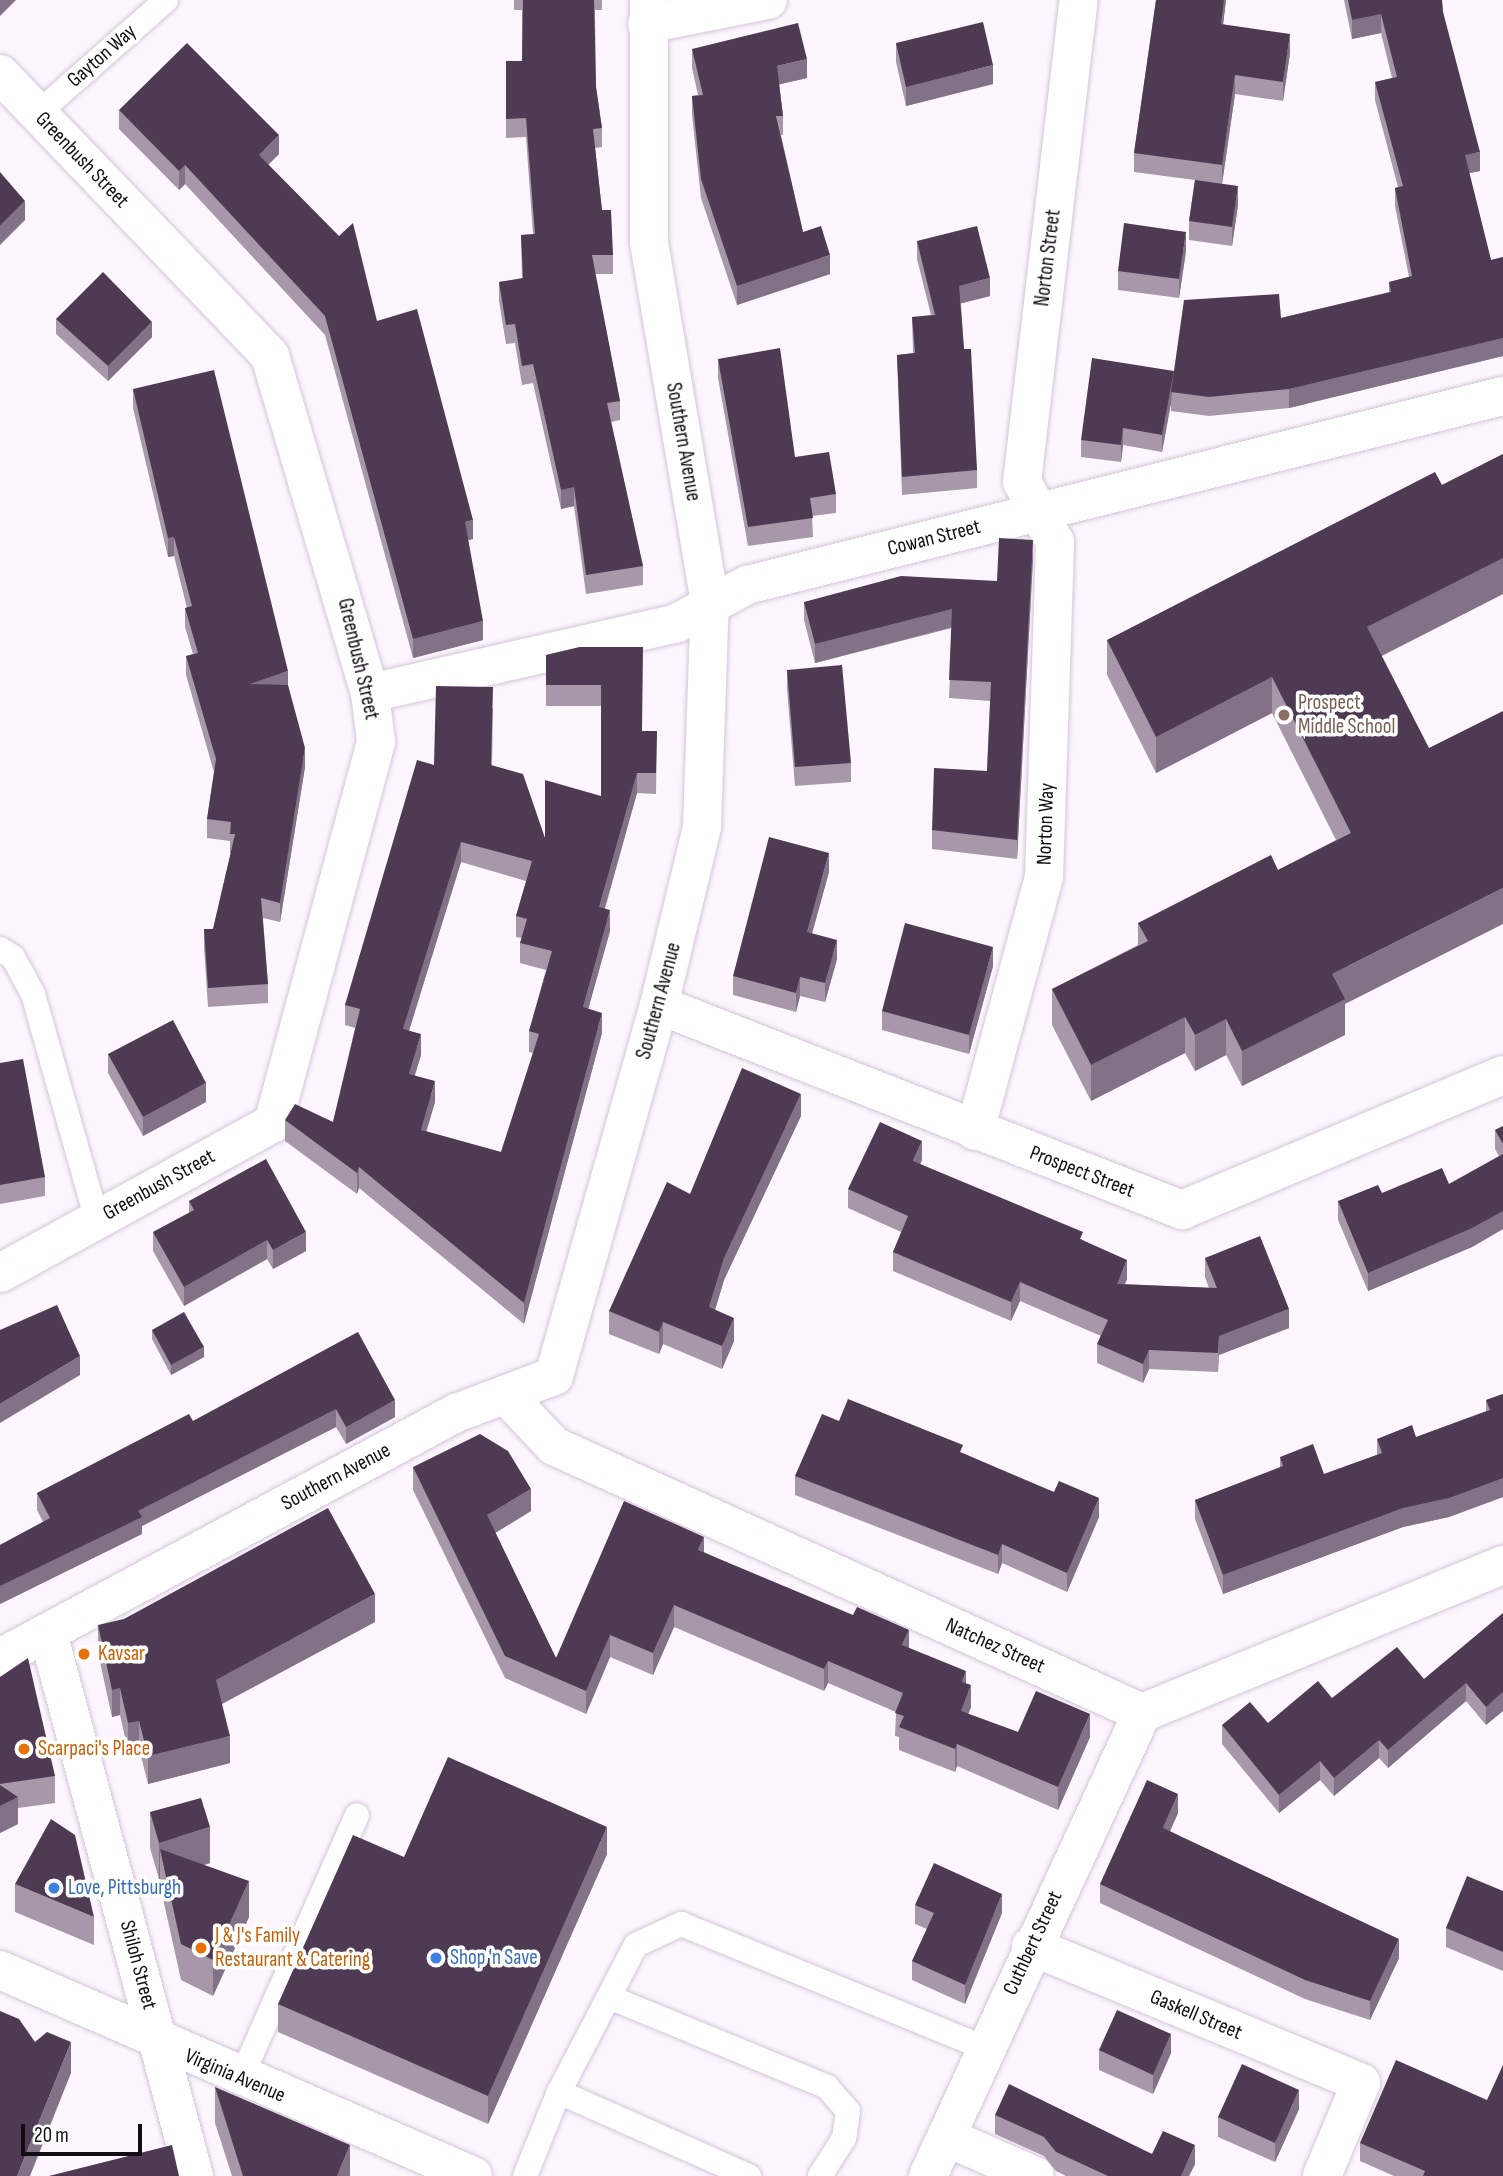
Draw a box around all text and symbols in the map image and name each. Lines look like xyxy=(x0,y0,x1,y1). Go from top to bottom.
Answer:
street label: Gayton Way xyxy=(62,19,142,93)
street label: Greenbush Street xyxy=(30,107,134,213)
street label: Norton Street xyxy=(1030,208,1066,308)
street label: Southern Avenue xyxy=(660,381,706,503)
street label: Cowan Street xyxy=(885,514,983,562)
street label: Greenbush Street xyxy=(332,596,384,722)
place label: Prospect Middle School xyxy=(1298,690,1395,740)
marker: Prospect Middle School xyxy=(1276,707,1292,723)
street label: Norton Way xyxy=(1032,783,1060,865)
street label: Southern Avenue xyxy=(631,940,687,1062)
street label: Prospect Street xyxy=(1026,1140,1138,1204)
street label: Greenbush Street xyxy=(99,1144,219,1226)
street label: Southern Avenue xyxy=(277,1438,395,1516)
street label: Natchez Street xyxy=(941,1613,1049,1679)
place label: Kavsar xyxy=(98,1641,145,1667)
marker: Kavsar xyxy=(76,1646,92,1662)
place label: Scarpaci's Place xyxy=(38,1736,150,1762)
marker: Scarpaci's Place xyxy=(16,1741,32,1757)
place label: Love, Pittsburgh xyxy=(68,1875,181,1901)
marker: Love, Pittsburgh xyxy=(46,1880,62,1896)
street label: Cuthbert Street xyxy=(998,1887,1068,1999)
street label: Shiloh Street xyxy=(114,1918,162,2012)
place label: J & J's Family Restaurant & Catering xyxy=(215,1923,370,1973)
marker: J & J's Family Restaurant & Catering xyxy=(193,1940,209,1956)
place label: Shop 'n Save xyxy=(450,1945,538,1971)
marker: Shop 'n Save xyxy=(428,1950,444,1966)
street label: Gaskell Street xyxy=(1146,1984,1246,2046)
street label: Virginia Avenue xyxy=(181,2044,289,2108)
scale bar xyxy=(24,2110,145,2154)
text: 20 m xyxy=(34,2123,69,2148)

